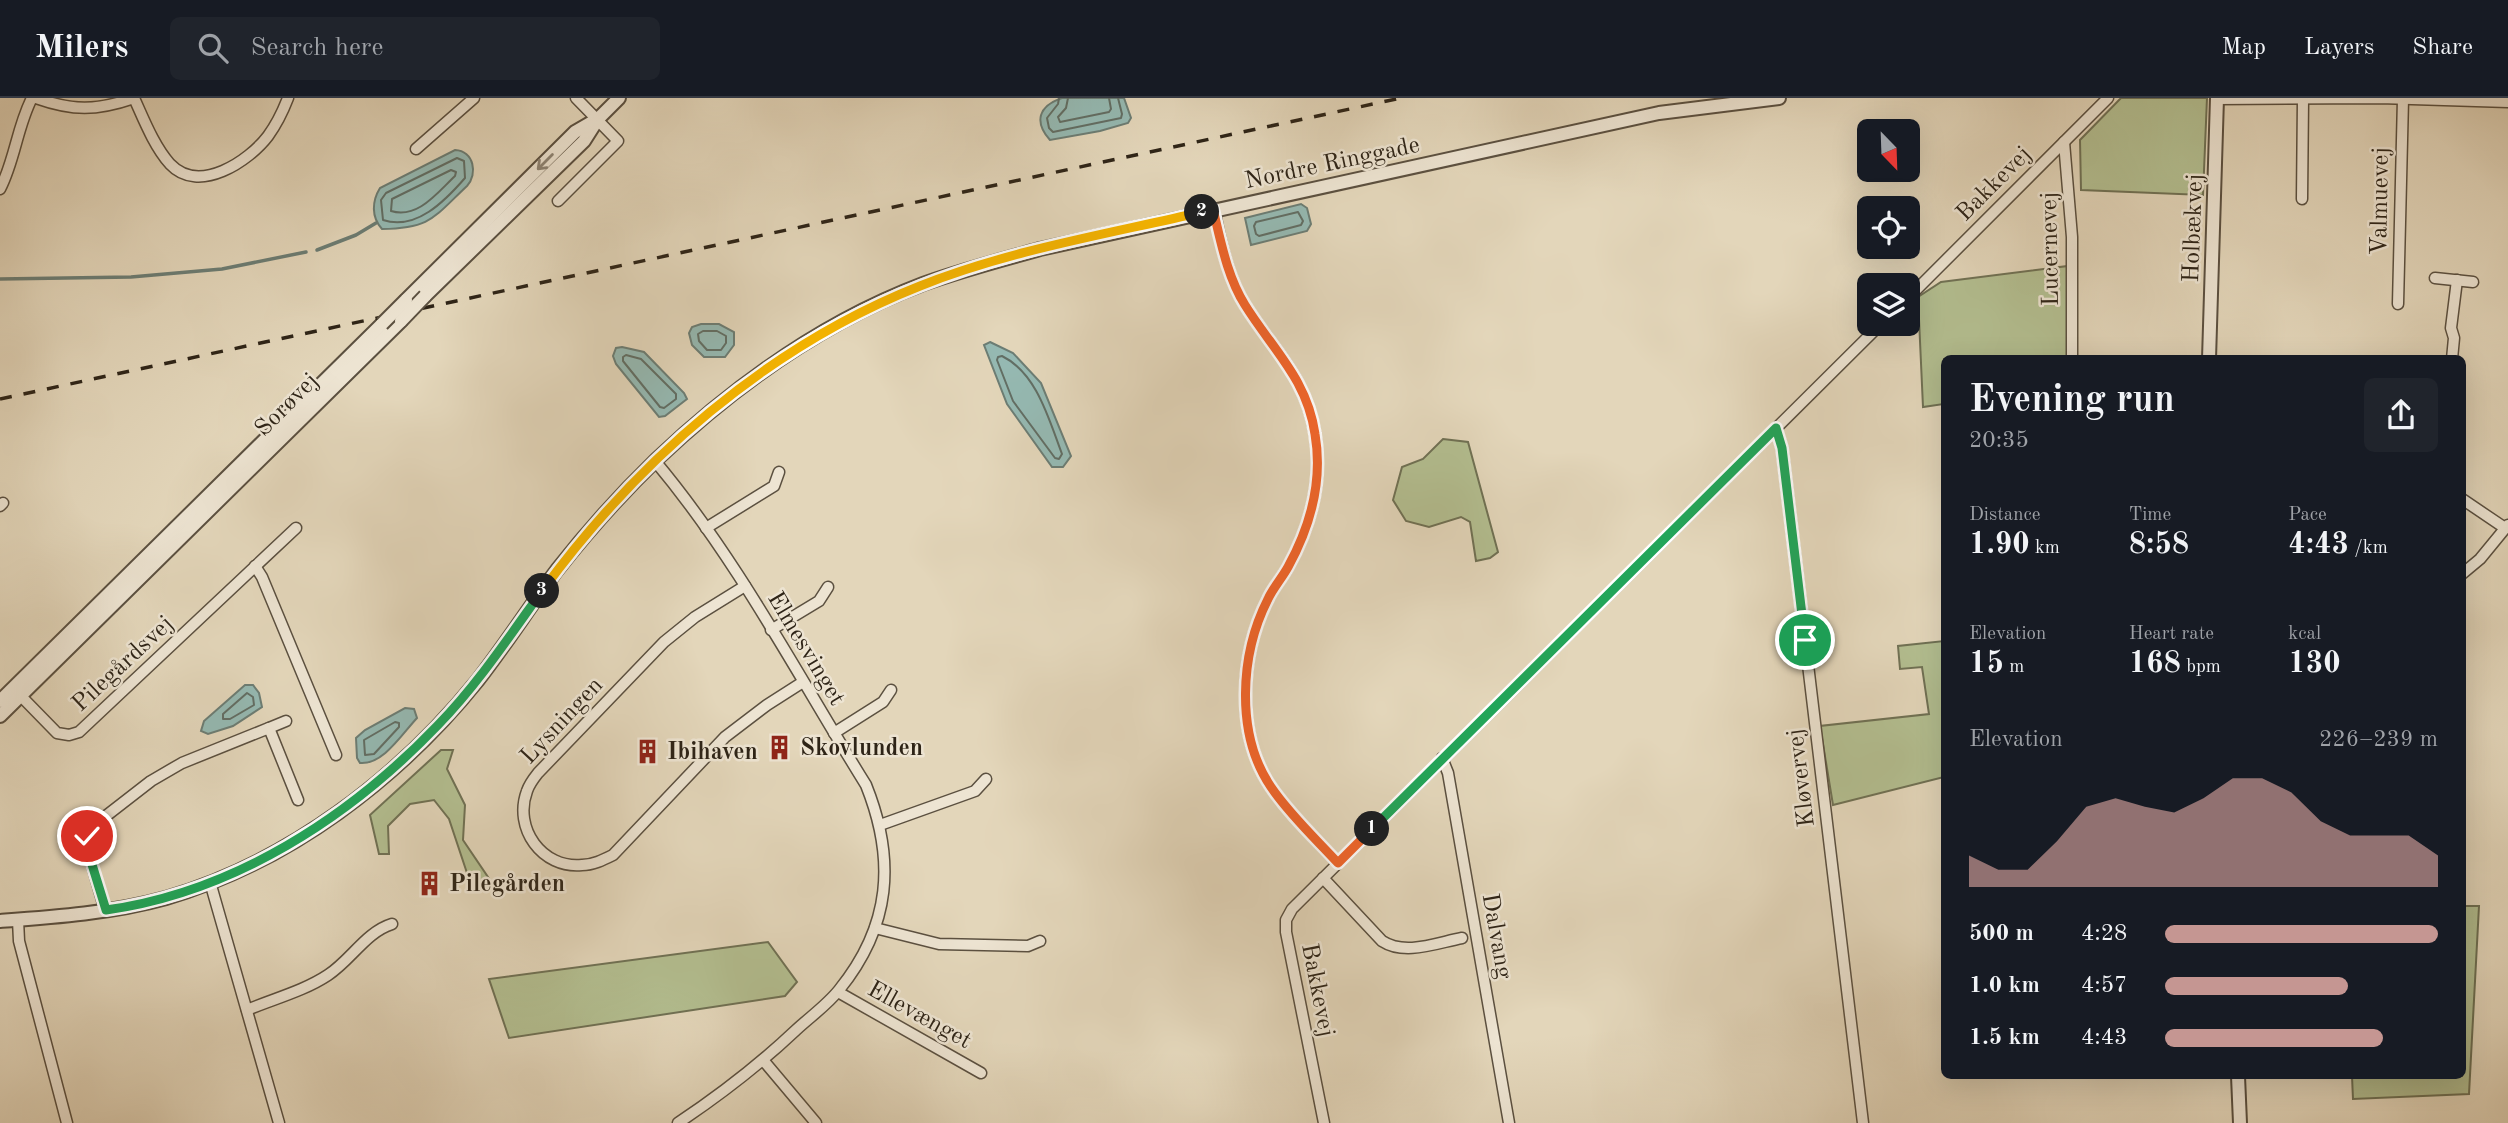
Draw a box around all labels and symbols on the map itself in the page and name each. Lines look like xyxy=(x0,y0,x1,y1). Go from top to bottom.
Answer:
north arrow xyxy=(1857,119,1920,182)
street label: Nordre Ringgade xyxy=(1243,134,1422,194)
street label: Bakkevej xyxy=(1952,142,2036,226)
street label: Valmuevej xyxy=(2368,147,2394,255)
one-way arrow xyxy=(537,153,554,170)
street label: Holbækvej xyxy=(2180,173,2208,283)
street label: Lucernevej xyxy=(2038,191,2064,306)
pin: 2 xyxy=(1184,194,1220,230)
street label: Sorøvej xyxy=(251,369,324,442)
pin: 3 xyxy=(524,574,560,608)
street label: Elmesvinget xyxy=(762,588,849,710)
pin xyxy=(1775,610,1835,670)
street label: Pilegårdsvej xyxy=(68,612,178,717)
street label: Lysningen xyxy=(517,673,608,769)
street label: Kløvervej xyxy=(1784,727,1820,828)
building icon: Skovlunden xyxy=(766,733,794,761)
building icon: Ibihaven xyxy=(633,737,661,765)
place label: Skovlunden xyxy=(800,737,923,761)
place label: Ibihaven xyxy=(667,741,758,765)
pin xyxy=(57,806,117,866)
pin: 1 xyxy=(1354,812,1390,846)
building icon: Pilegården xyxy=(415,869,443,897)
place label: Pilegården xyxy=(449,873,565,897)
street label: Dalvang xyxy=(1477,892,1515,981)
street label: Bakkevej xyxy=(1296,942,1338,1039)
street label: Ellevænget xyxy=(863,977,975,1054)

